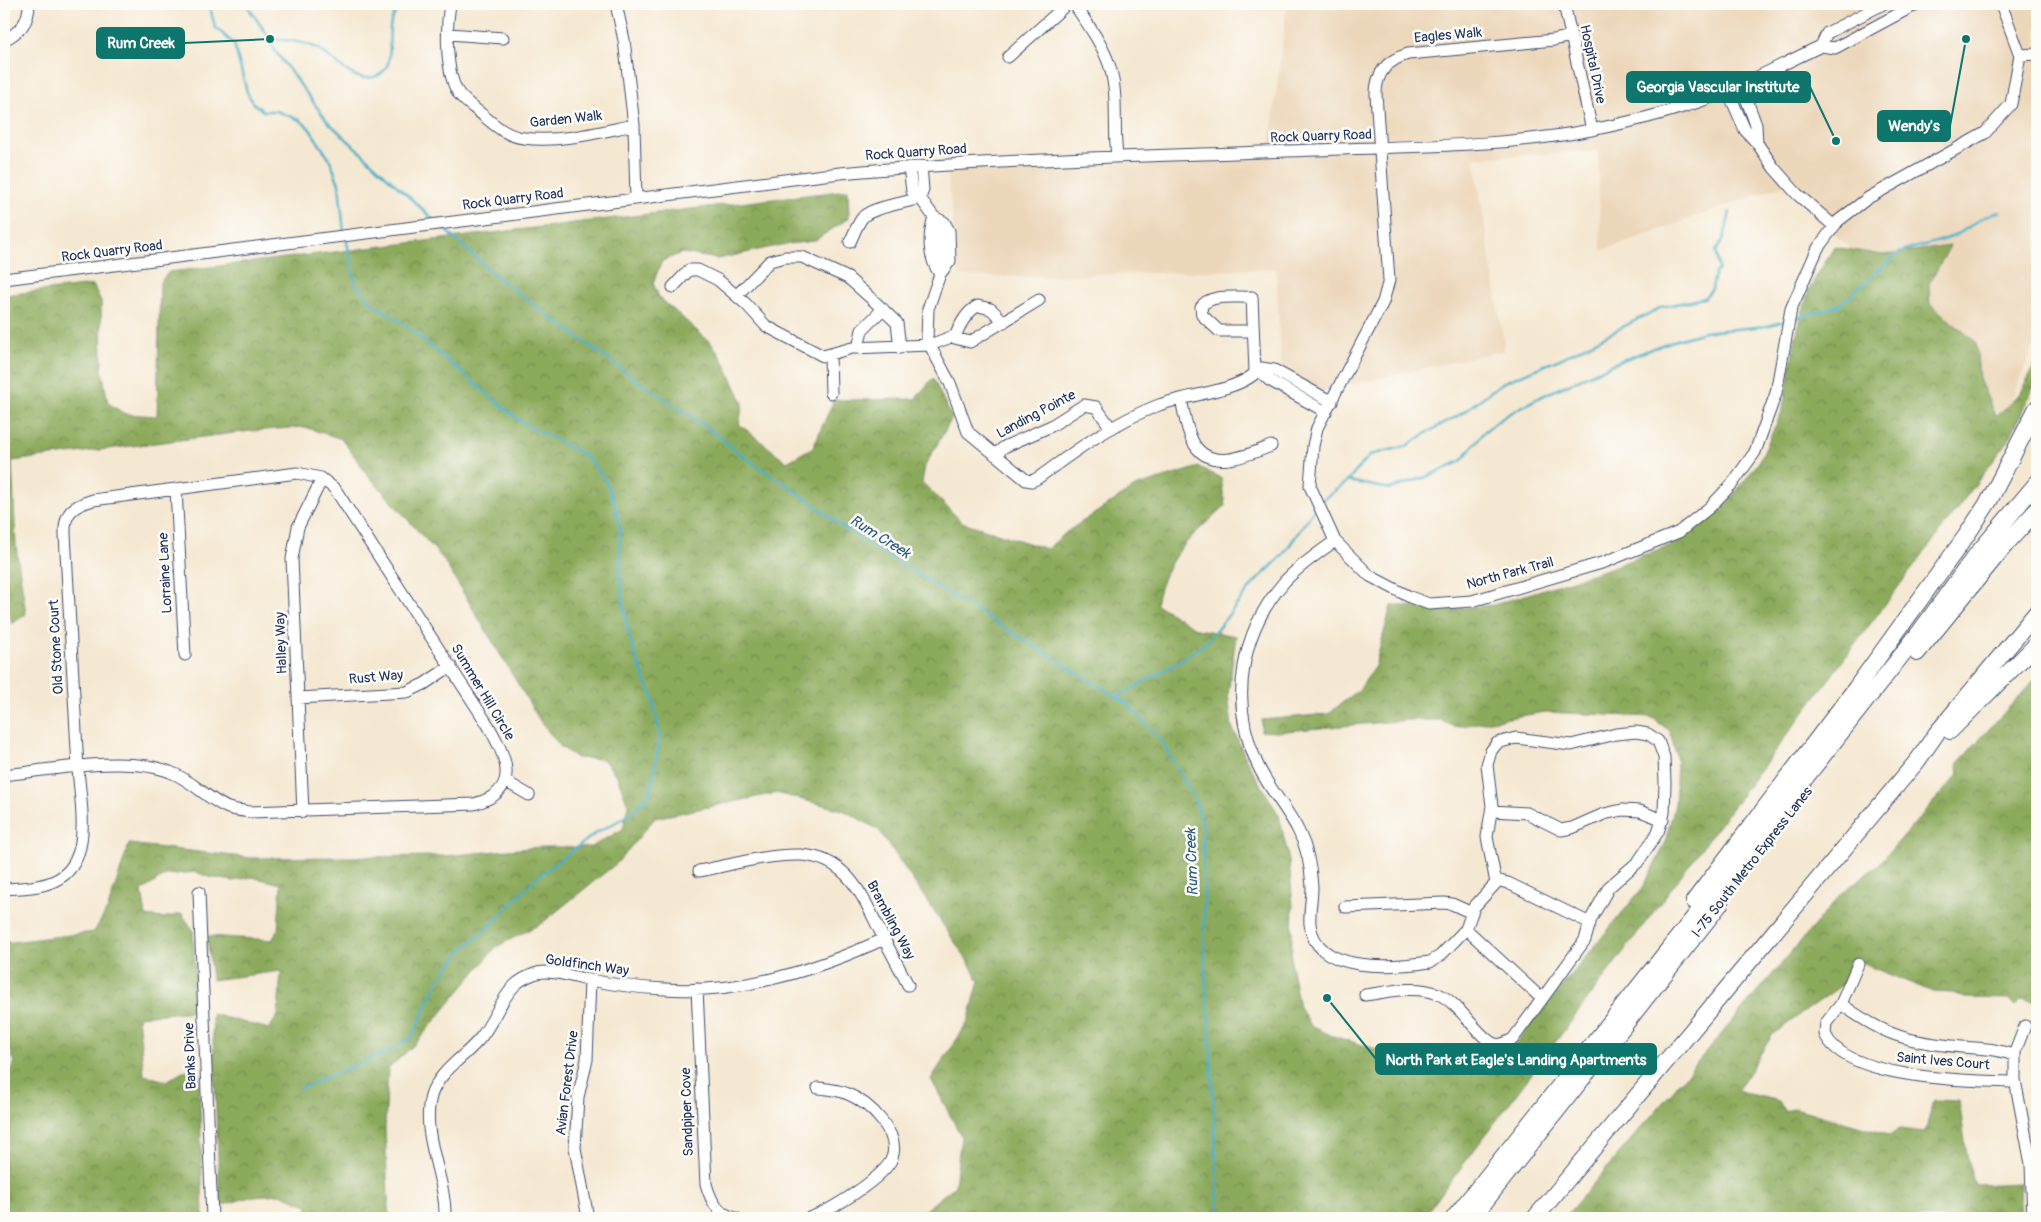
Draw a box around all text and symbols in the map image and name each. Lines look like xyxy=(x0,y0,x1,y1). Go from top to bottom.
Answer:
street label: Hospital Drive xyxy=(1576,23,1610,105)
street label: Eagles Walk xyxy=(1413,24,1483,46)
callout: Rum Creek xyxy=(97,28,184,58)
text: Rum Creek xyxy=(107,34,176,53)
callout: Georgia Vascular Institute xyxy=(1627,72,1810,102)
text: Georgia Vascular Institute xyxy=(1636,78,1800,97)
street label: Garden Walk xyxy=(529,107,603,131)
callout: Wendy's xyxy=(1878,111,1950,141)
text: Wendy's xyxy=(1888,117,1940,136)
street label: Rock Quarry Road xyxy=(1270,126,1372,146)
street label: Rock Quarry Road xyxy=(865,140,967,164)
street label: Rock Quarry Road xyxy=(461,184,565,214)
street label: Rock Quarry Road xyxy=(60,236,164,266)
street label: Landing Pointe xyxy=(994,386,1079,442)
water label: Rum Creek xyxy=(846,511,915,564)
street label: Lorraine Lane xyxy=(154,532,176,614)
street label: North Park Trail xyxy=(1465,553,1555,593)
street label: Old Stone Court xyxy=(45,599,67,695)
street label: Halley Way xyxy=(271,612,291,674)
street label: Summer Hill Circle xyxy=(448,641,518,743)
street label: Rust Way xyxy=(348,666,404,688)
street label: I-75 South Metro Express Lanes xyxy=(1688,783,1816,941)
water label: Rum Creek xyxy=(1181,826,1203,896)
street label: Brambling Way xyxy=(863,878,919,962)
street label: Goldfinch Way xyxy=(544,951,630,979)
street label: Banks Drive xyxy=(180,1022,200,1090)
street label: Avian Forest Drive xyxy=(552,1029,582,1137)
callout: North Park at Eagle's Landing Apartments xyxy=(1376,1044,1656,1074)
street label: Saint Ives Court xyxy=(1896,1048,1991,1074)
text: North Park at Eagle's Landing Apartments xyxy=(1386,1051,1647,1070)
street label: Sandpiper Cove xyxy=(677,1067,697,1157)

